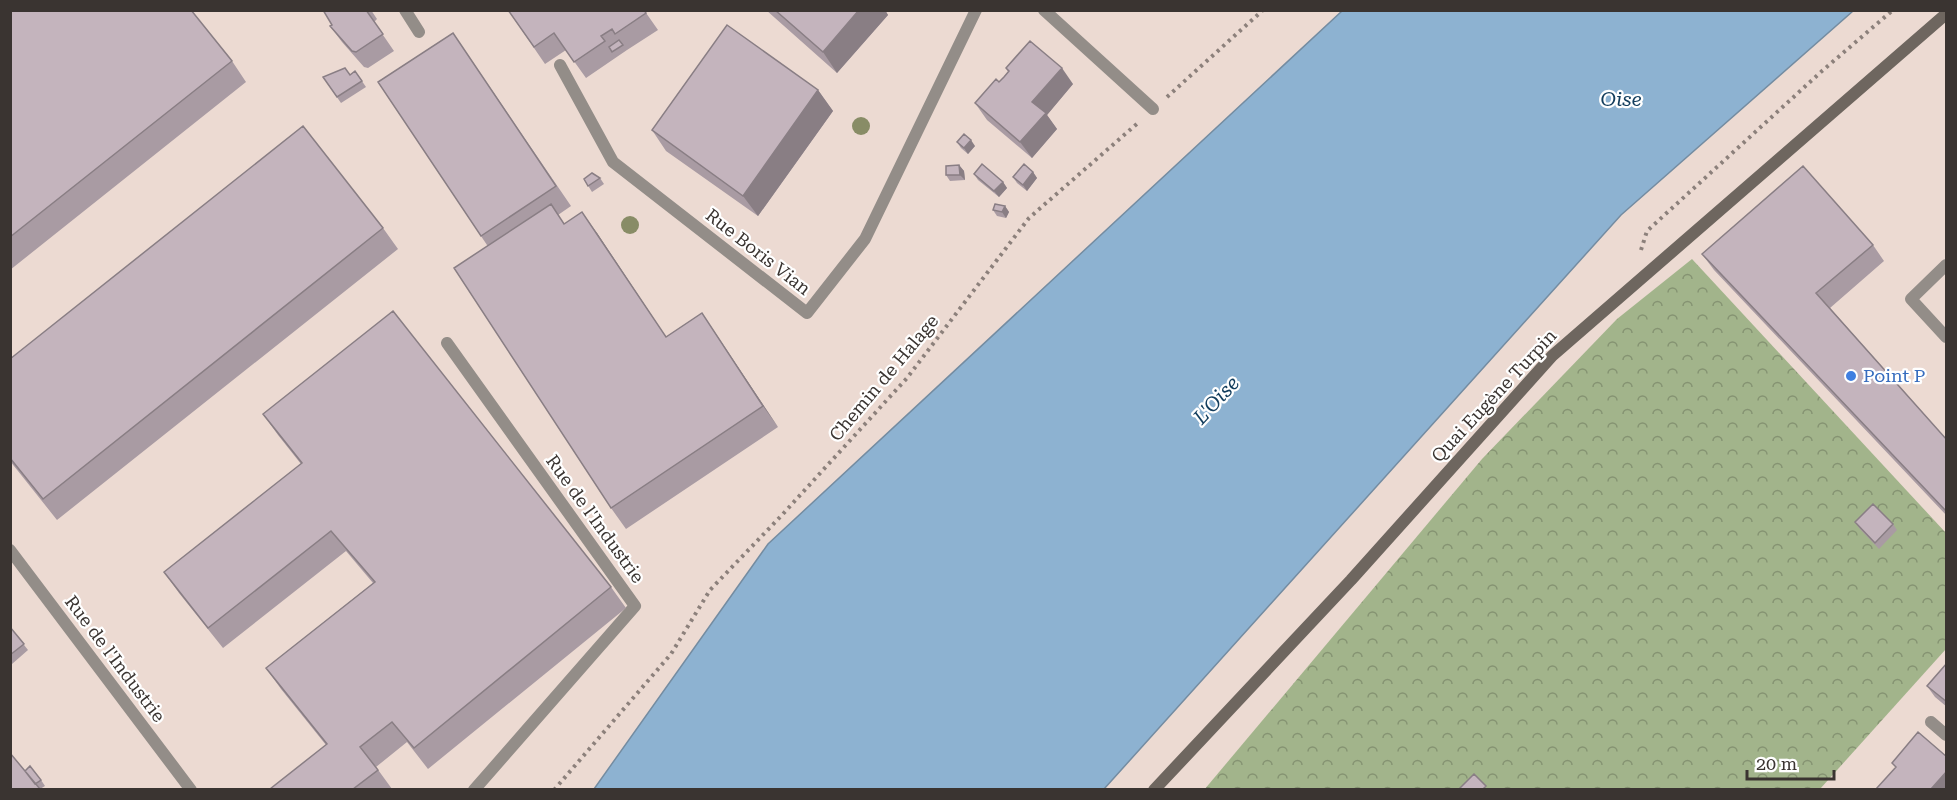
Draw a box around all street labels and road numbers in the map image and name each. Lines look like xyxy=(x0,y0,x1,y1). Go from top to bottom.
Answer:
street label: Rue Boris Vian xyxy=(702,204,815,299)
street label: Chemin de Halage xyxy=(825,310,943,445)
street label: Quai Eugène Turpin xyxy=(1427,325,1561,466)
street label: Rue de l'Industrie xyxy=(542,451,649,587)
street label: Rue de l'Industrie xyxy=(61,591,170,726)

